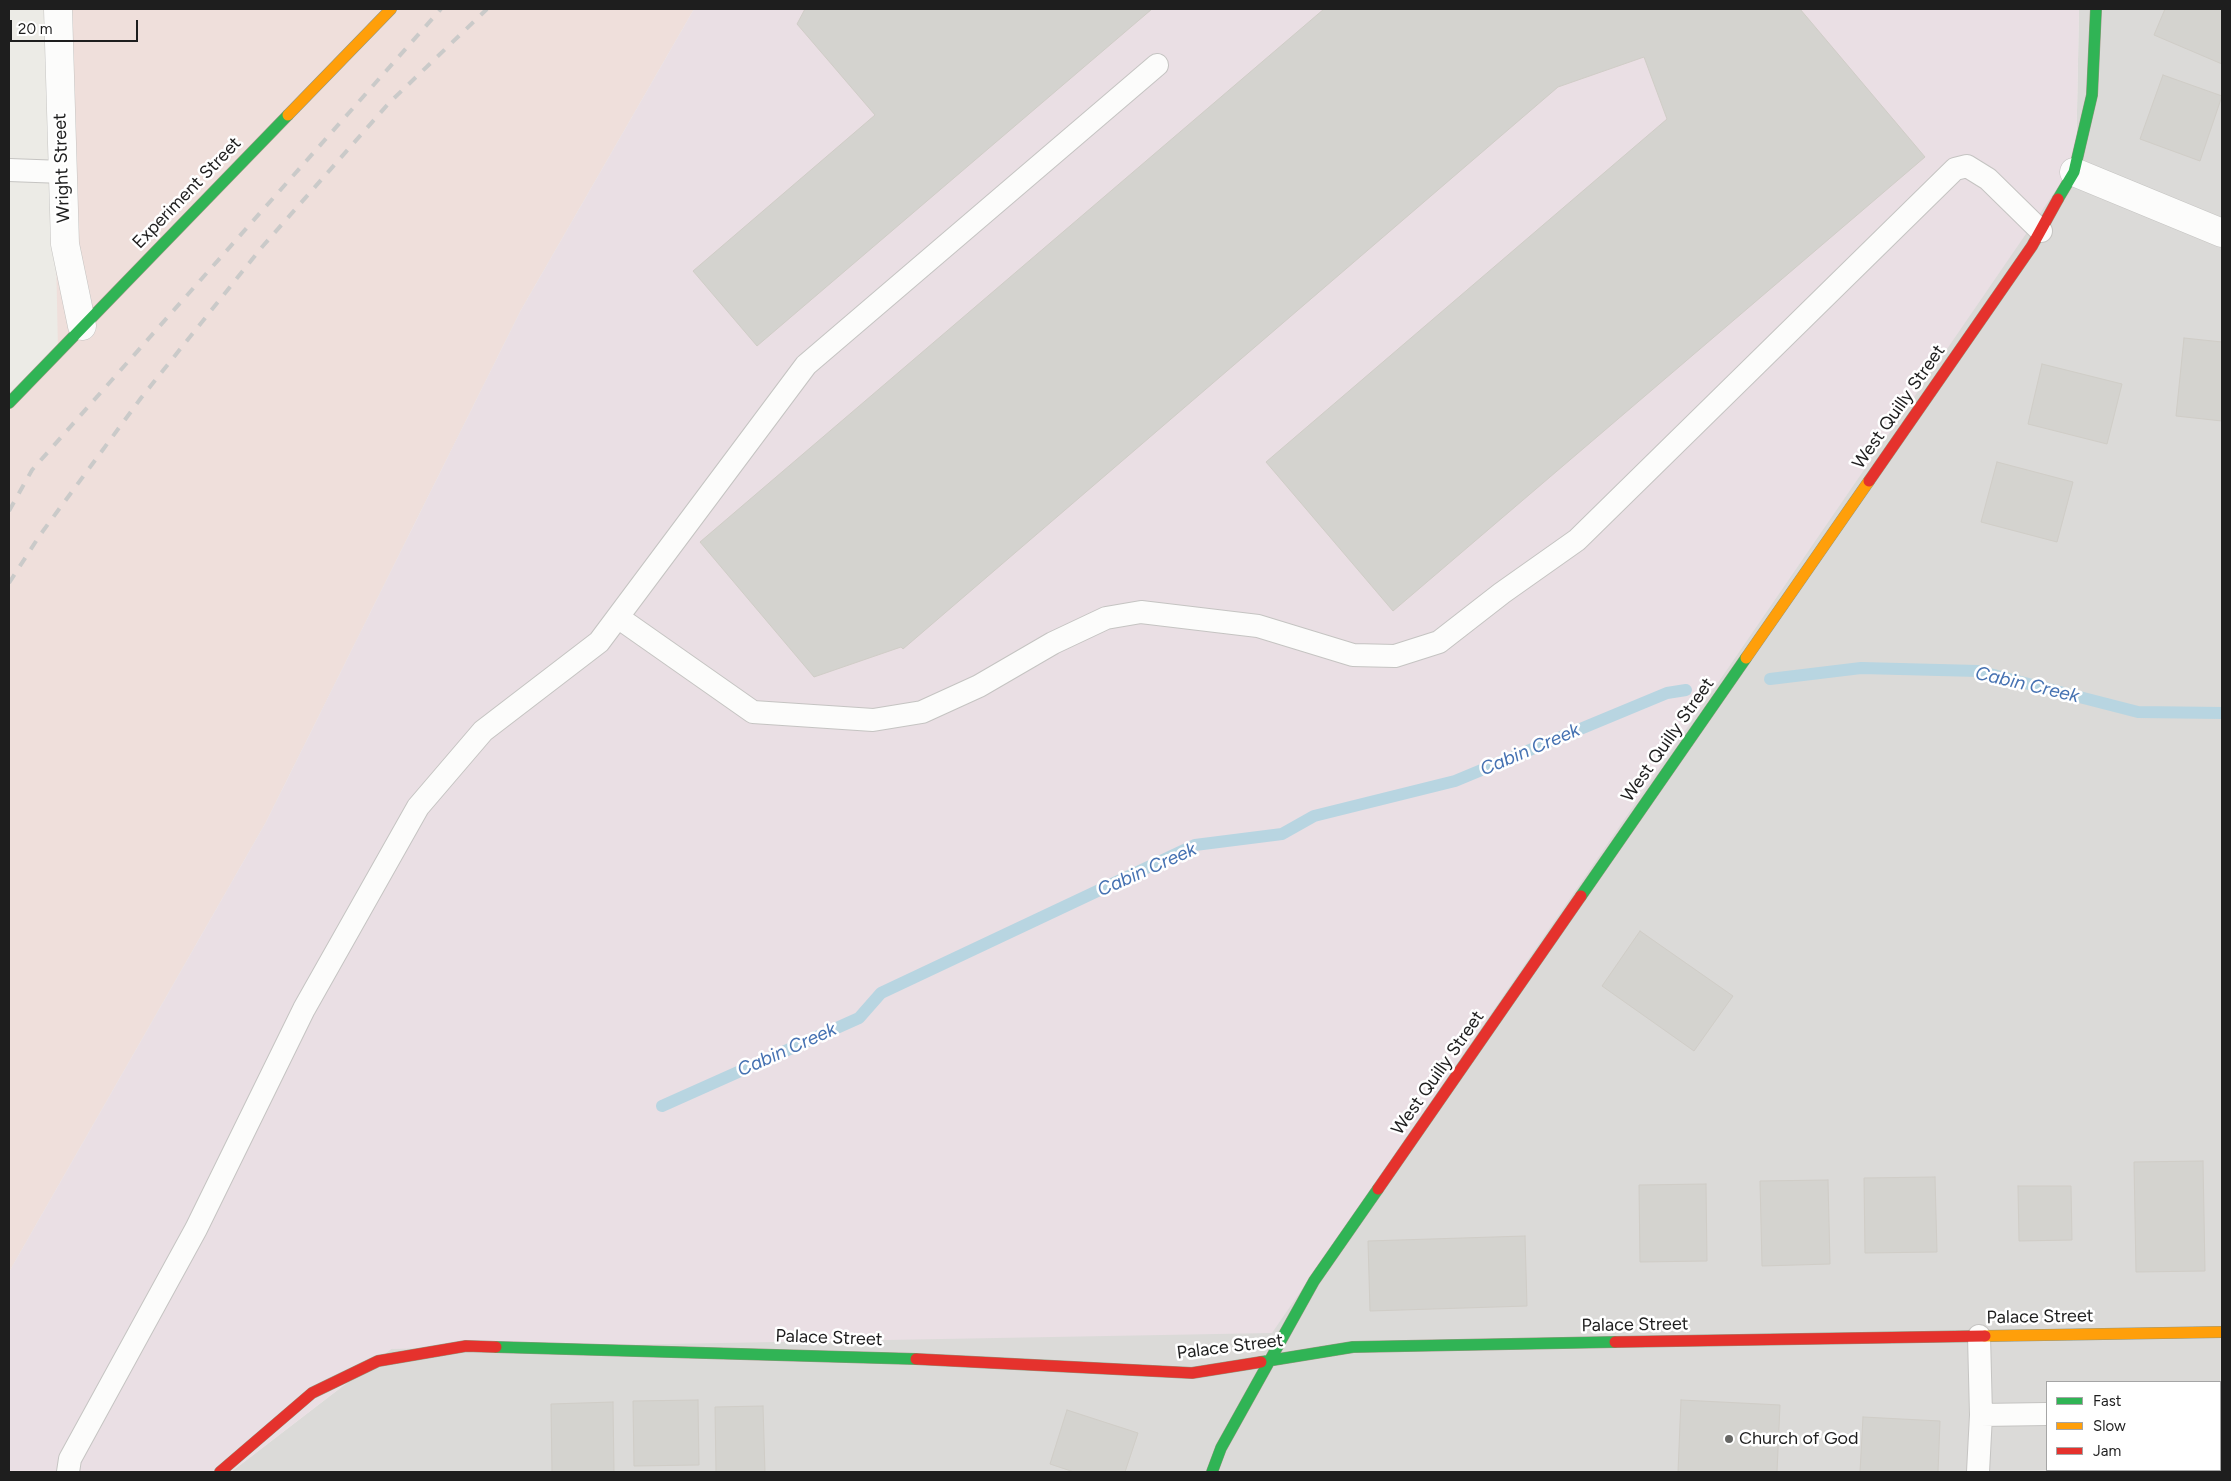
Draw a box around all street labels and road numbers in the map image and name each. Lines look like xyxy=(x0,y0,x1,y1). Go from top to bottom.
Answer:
street label: Wright Street xyxy=(49,113,75,223)
street label: Experiment Street xyxy=(128,133,246,253)
street label: West Quilly Street xyxy=(1848,341,1950,473)
street label: West Quilly Street xyxy=(1617,674,1719,806)
street label: West Quilly Street xyxy=(1387,1007,1489,1139)
street label: Palace Street xyxy=(1986,1305,2094,1329)
street label: Palace Street xyxy=(1581,1313,1689,1337)
street label: Palace Street xyxy=(775,1325,883,1351)
street label: Palace Street xyxy=(1176,1330,1284,1364)

